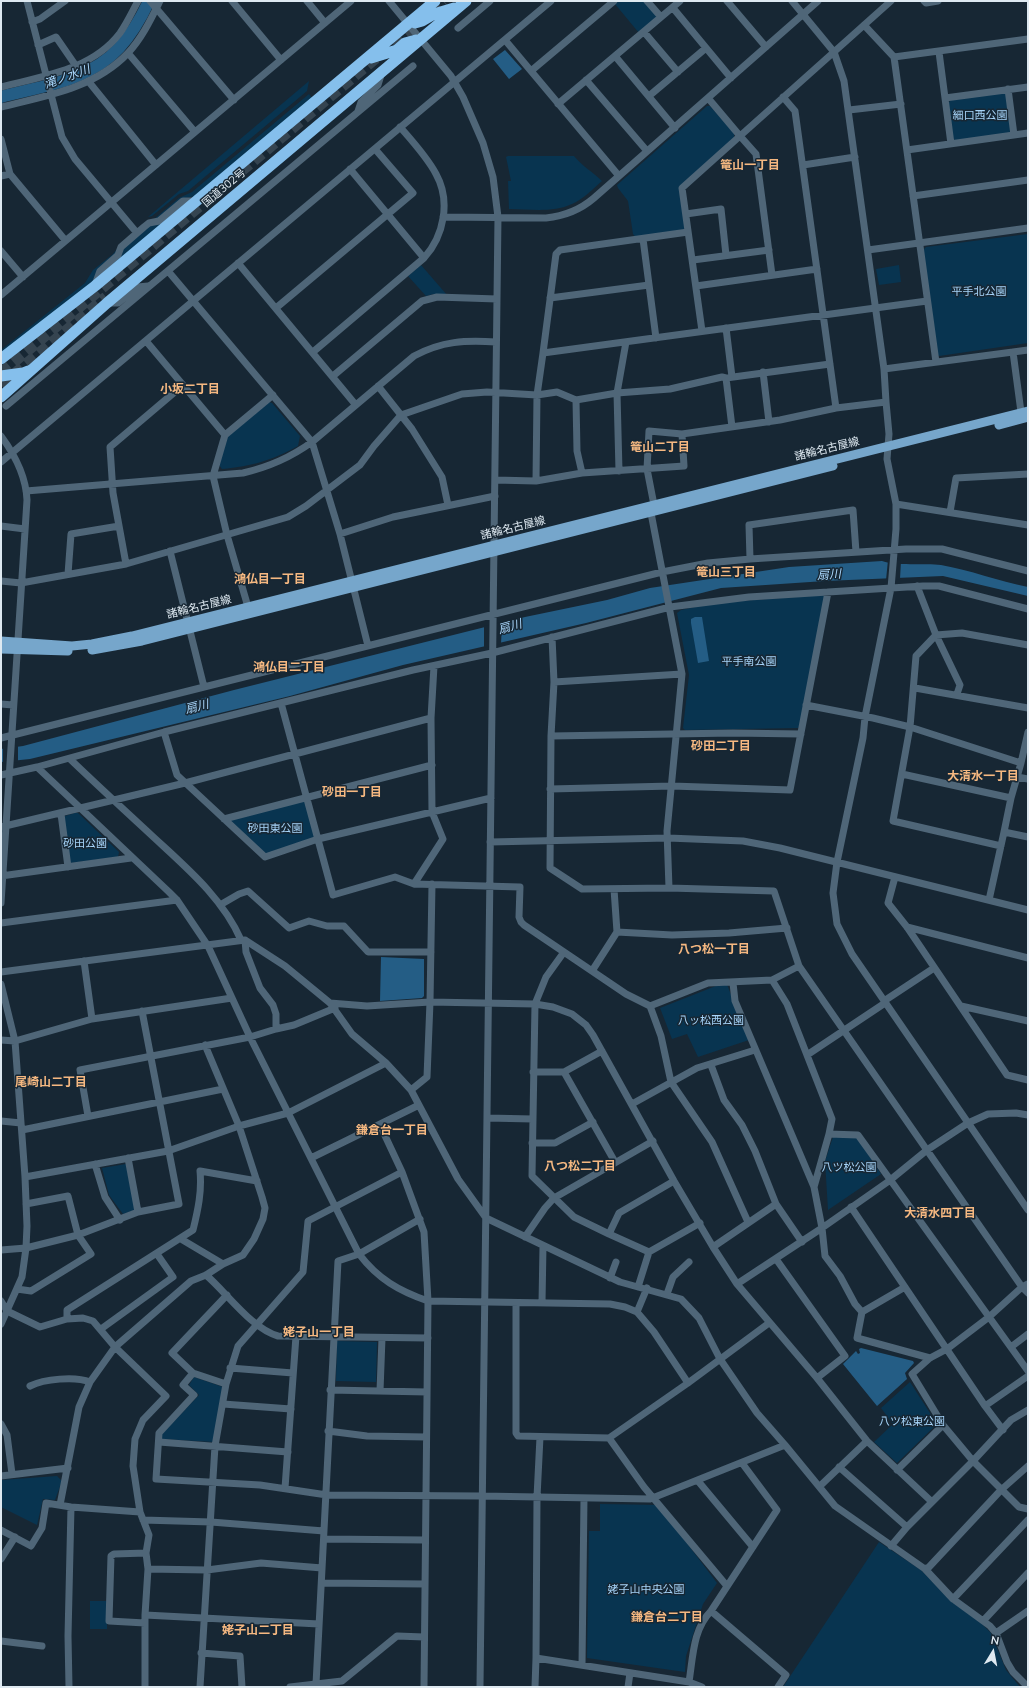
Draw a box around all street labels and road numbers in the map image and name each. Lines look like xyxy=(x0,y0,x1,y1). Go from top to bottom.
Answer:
street label: 国道302号 xyxy=(200,166,248,210)
street label: 諸輪名古屋線 xyxy=(793,435,861,463)
street label: 諸輪名古屋線 xyxy=(479,514,547,542)
street label: 諸輪名古屋線 xyxy=(165,593,233,621)

